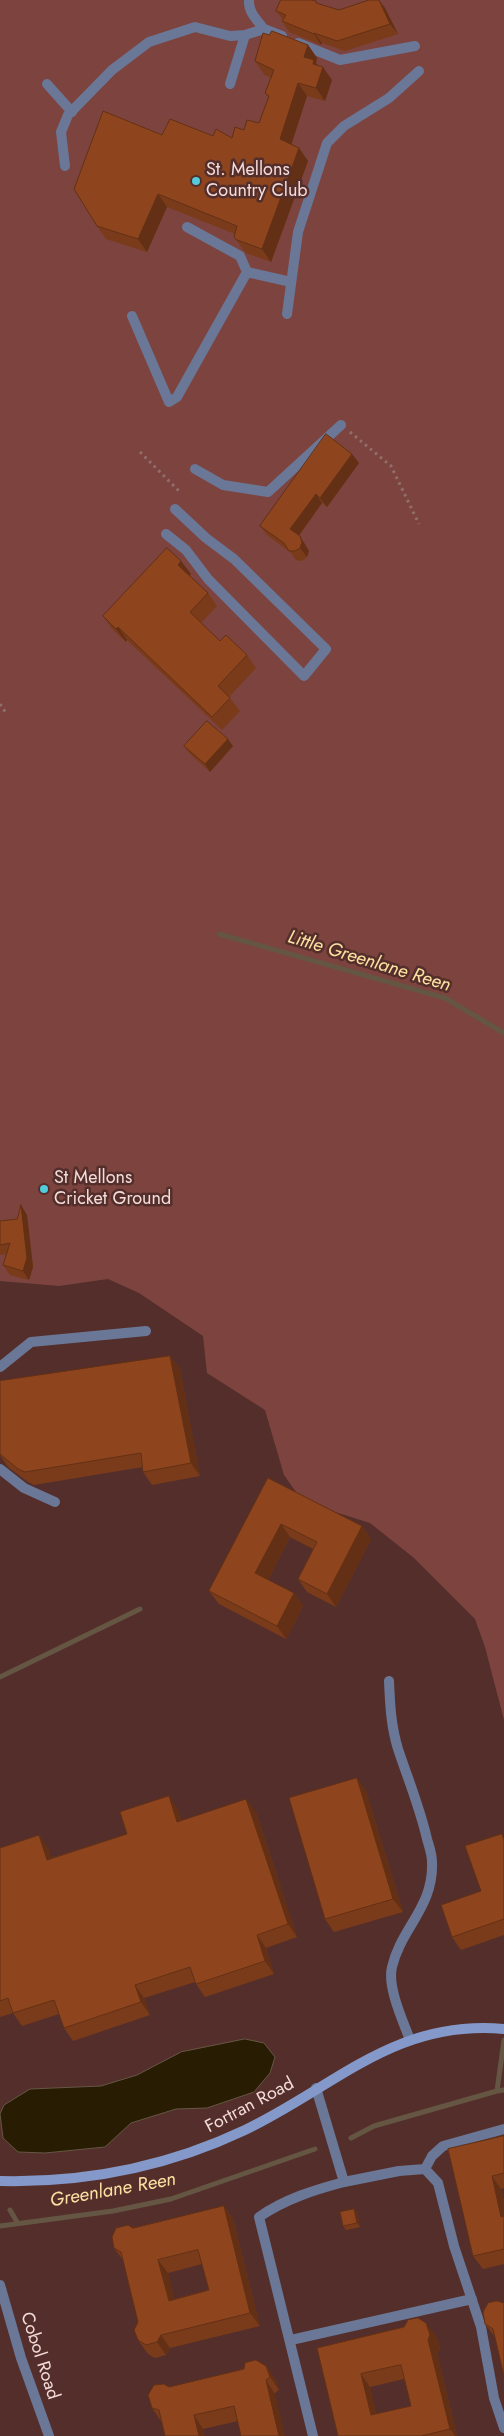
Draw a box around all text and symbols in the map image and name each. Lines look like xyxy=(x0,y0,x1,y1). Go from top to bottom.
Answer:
place label: St. Mellons Country Club xyxy=(206,160,308,202)
marker: St. Mellons Country Club xyxy=(190,175,202,187)
water label: Little Greenlane Reen xyxy=(285,926,453,998)
place label: St Mellons Cricket Ground xyxy=(54,1168,171,1210)
marker: St Mellons Cricket Ground xyxy=(38,1183,50,1195)
street label: Fortran Road xyxy=(202,2074,298,2138)
water label: Greenlane Reen xyxy=(48,2169,178,2213)
street label: Cobol Road xyxy=(15,2310,63,2402)

